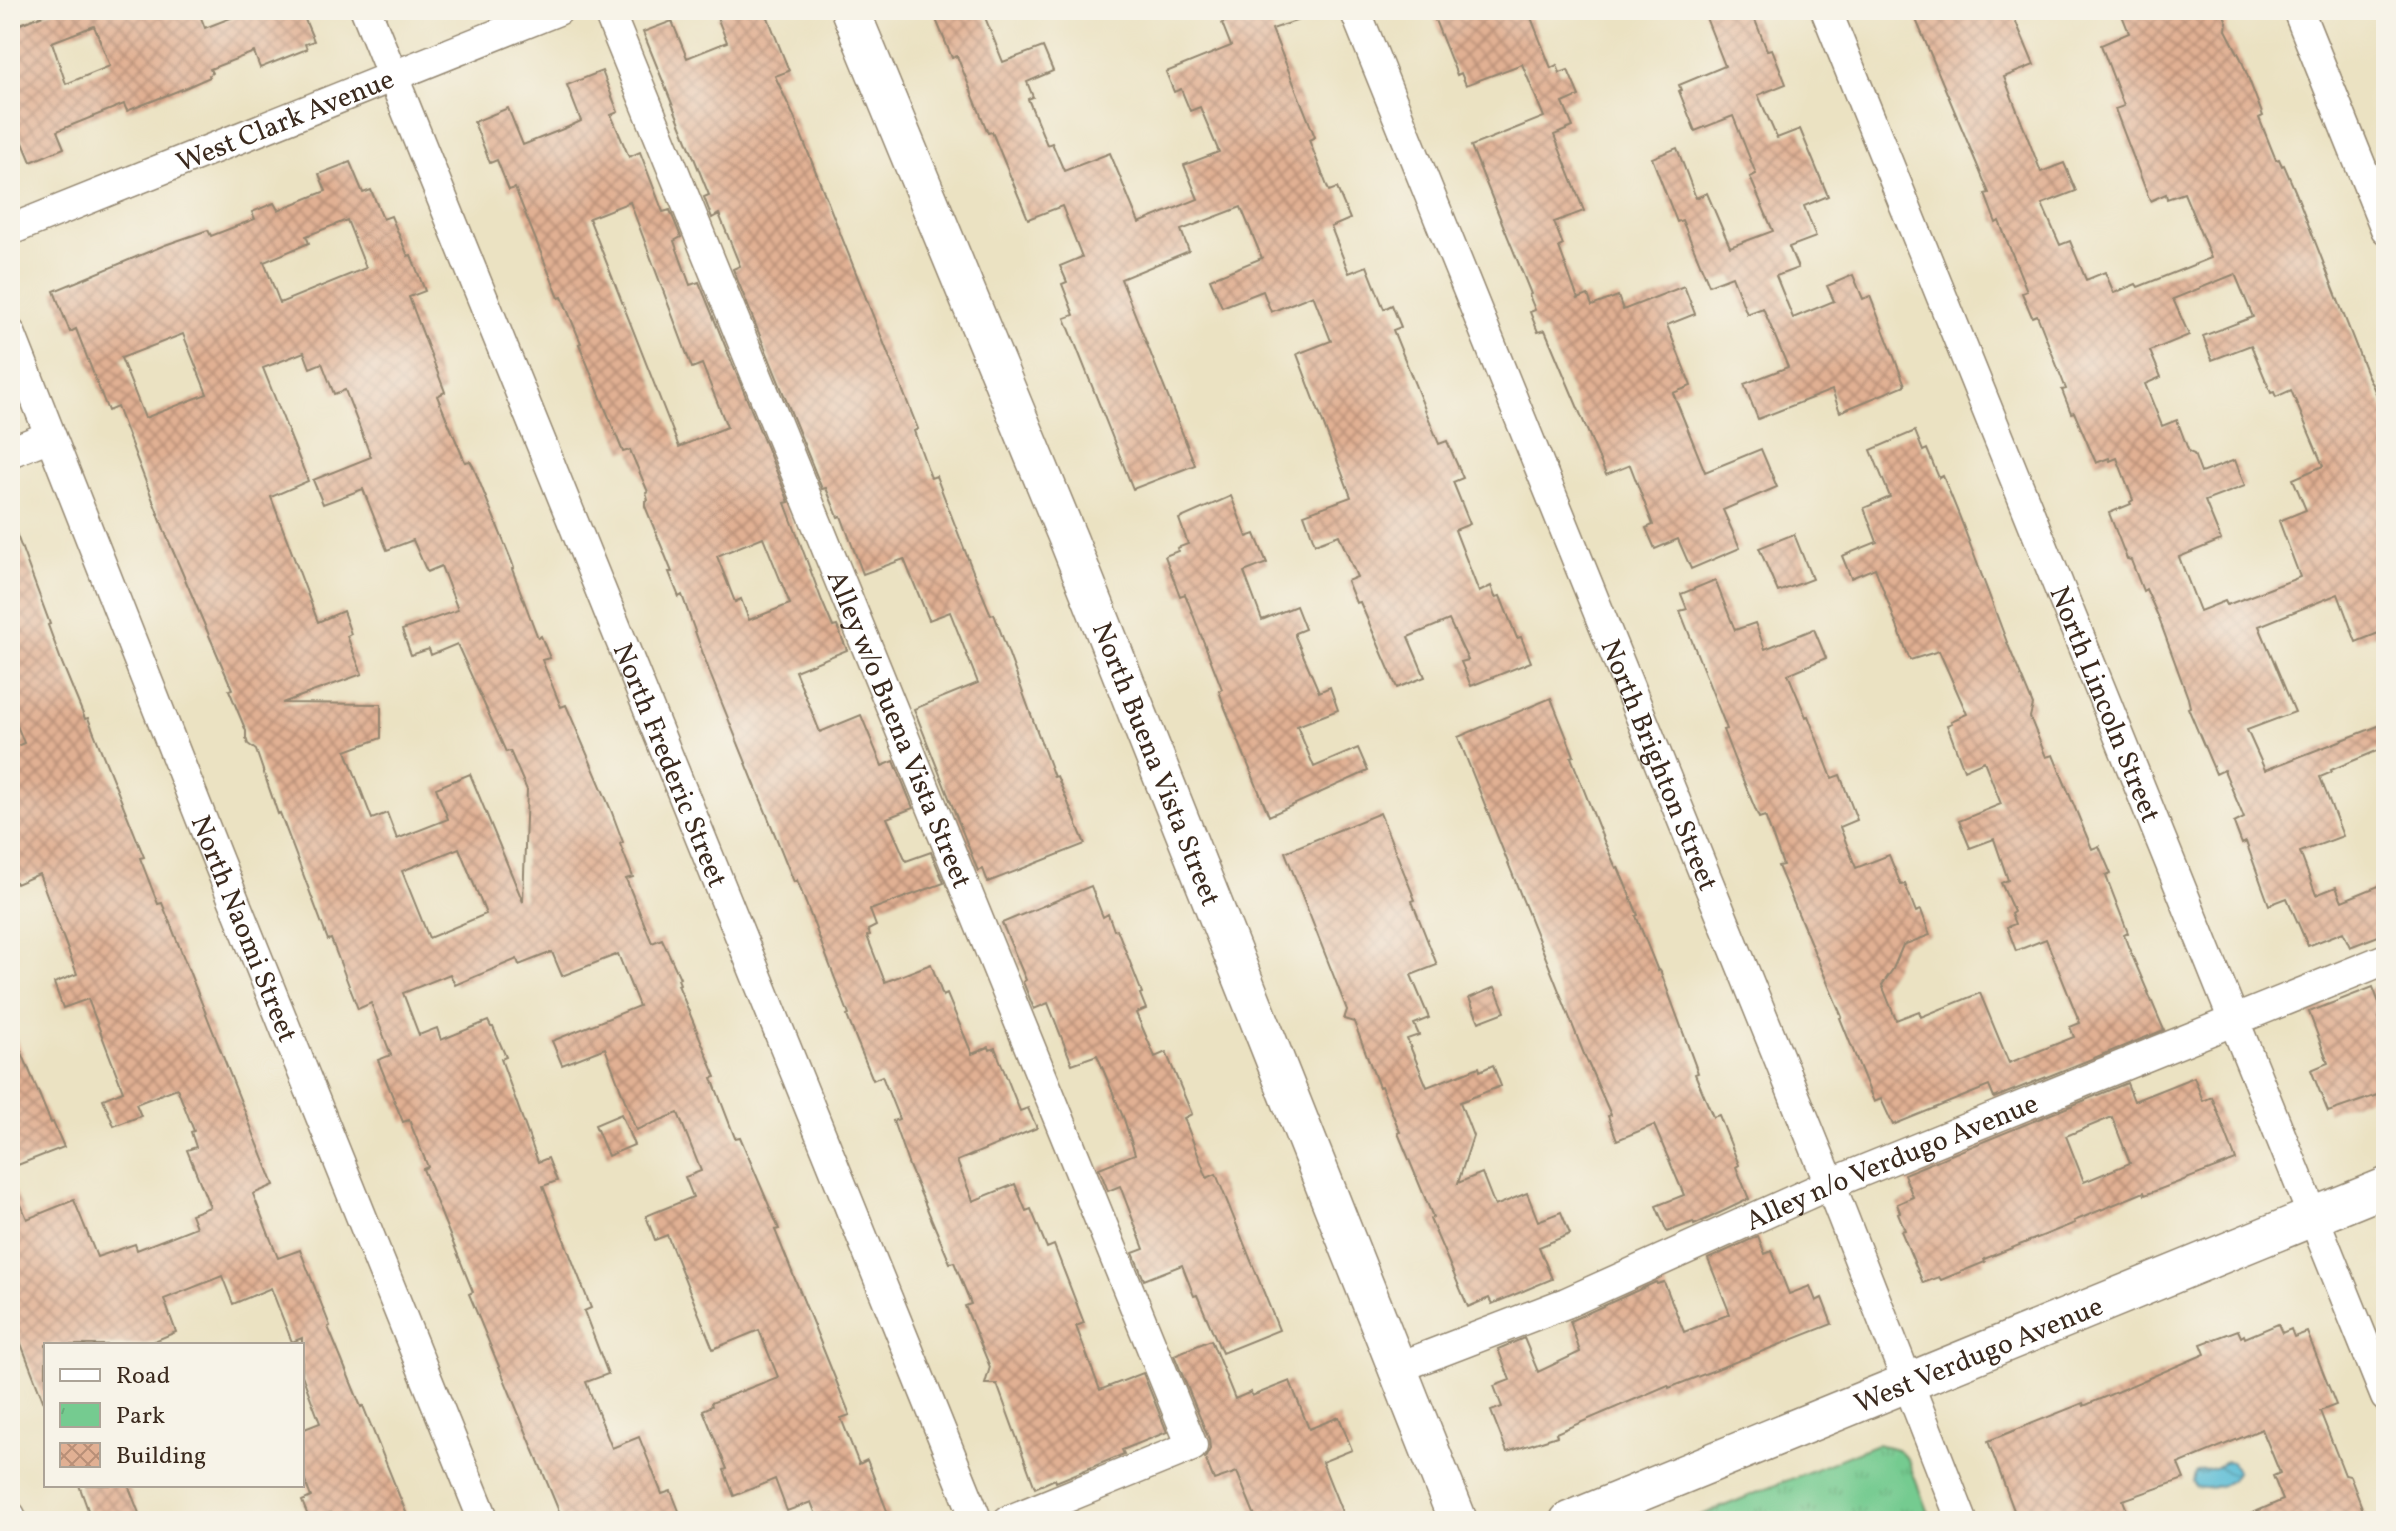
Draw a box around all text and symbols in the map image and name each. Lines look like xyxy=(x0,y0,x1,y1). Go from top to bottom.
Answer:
street label: West Clark Avenue xyxy=(171,61,400,183)
street label: Alley w/o Buena Vista Street xyxy=(816,565,980,895)
street label: North Lincoln Street xyxy=(2039,581,2169,829)
street label: North Buena Vista Street xyxy=(1081,617,1229,912)
street label: North Brighton Street xyxy=(1590,634,1726,897)
street label: North Frederic Street xyxy=(602,638,736,894)
street label: North Naomi Street xyxy=(180,810,306,1048)
street label: Alley n/o Verdugo Avenue xyxy=(1740,1085,2044,1242)
street label: West Verdugo Avenue xyxy=(1849,1288,2109,1424)
legend xyxy=(44,1343,304,1487)
text: Road xyxy=(116,1360,170,1394)
text: Park xyxy=(116,1400,165,1434)
text: Building xyxy=(116,1440,206,1474)

